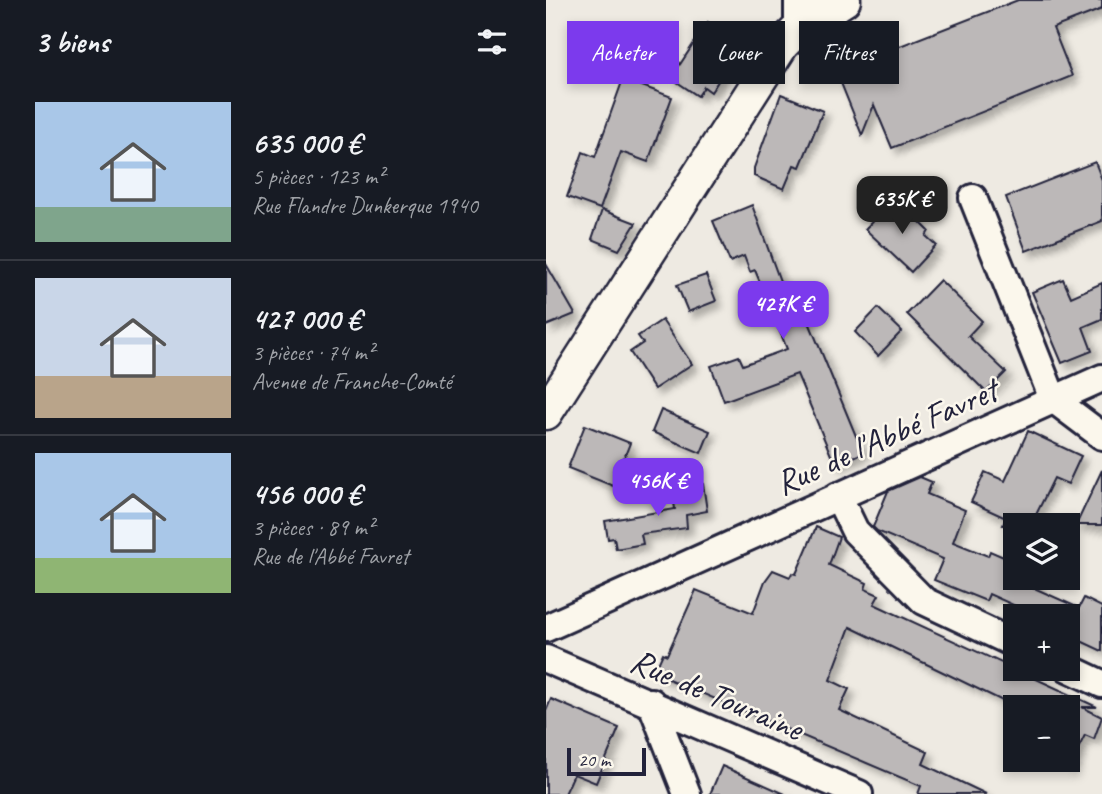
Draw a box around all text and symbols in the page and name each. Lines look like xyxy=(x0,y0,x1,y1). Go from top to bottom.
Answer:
chip: Acheter xyxy=(567,21,679,84)
chip: Louer xyxy=(693,21,785,84)
chip: Filtres xyxy=(799,21,899,84)
text: 3 biens xyxy=(35,23,109,61)
icon: filters xyxy=(473,23,511,61)
text: 635 000 € xyxy=(252,124,361,162)
icon: home xyxy=(91,130,175,214)
text: 5 pièces · 123 m² xyxy=(252,162,384,191)
pin: 635K € xyxy=(845,176,959,236)
text: 635K € xyxy=(873,184,931,213)
text: Rue Flandre Dunkerque 1940 xyxy=(252,191,478,220)
pin: 427K € xyxy=(726,282,840,341)
text: 427K € xyxy=(754,289,812,318)
text: 427 000 € xyxy=(252,300,361,338)
icon: home xyxy=(91,306,175,390)
text: 3 pièces · 74 m² xyxy=(252,338,374,367)
street label: Rue de l'Abbé Favret xyxy=(768,366,1008,506)
text: Avenue de Franche-Comté xyxy=(252,367,452,396)
pin: 456K € xyxy=(601,458,715,518)
text: 456K € xyxy=(629,466,687,495)
text: 456 000 € xyxy=(252,475,361,513)
icon: home xyxy=(91,481,175,565)
text: 3 pièces · 89 m² xyxy=(252,513,374,542)
map controls xyxy=(1003,513,1080,772)
button: layers xyxy=(1003,513,1080,590)
text: Rue de l'Abbé Favret xyxy=(252,542,409,571)
button: + xyxy=(1003,604,1080,681)
street label: Rue de Touraine xyxy=(624,638,812,752)
button: − xyxy=(1003,695,1080,772)
scale bar xyxy=(567,745,646,777)
text: 20 m xyxy=(578,748,610,772)

